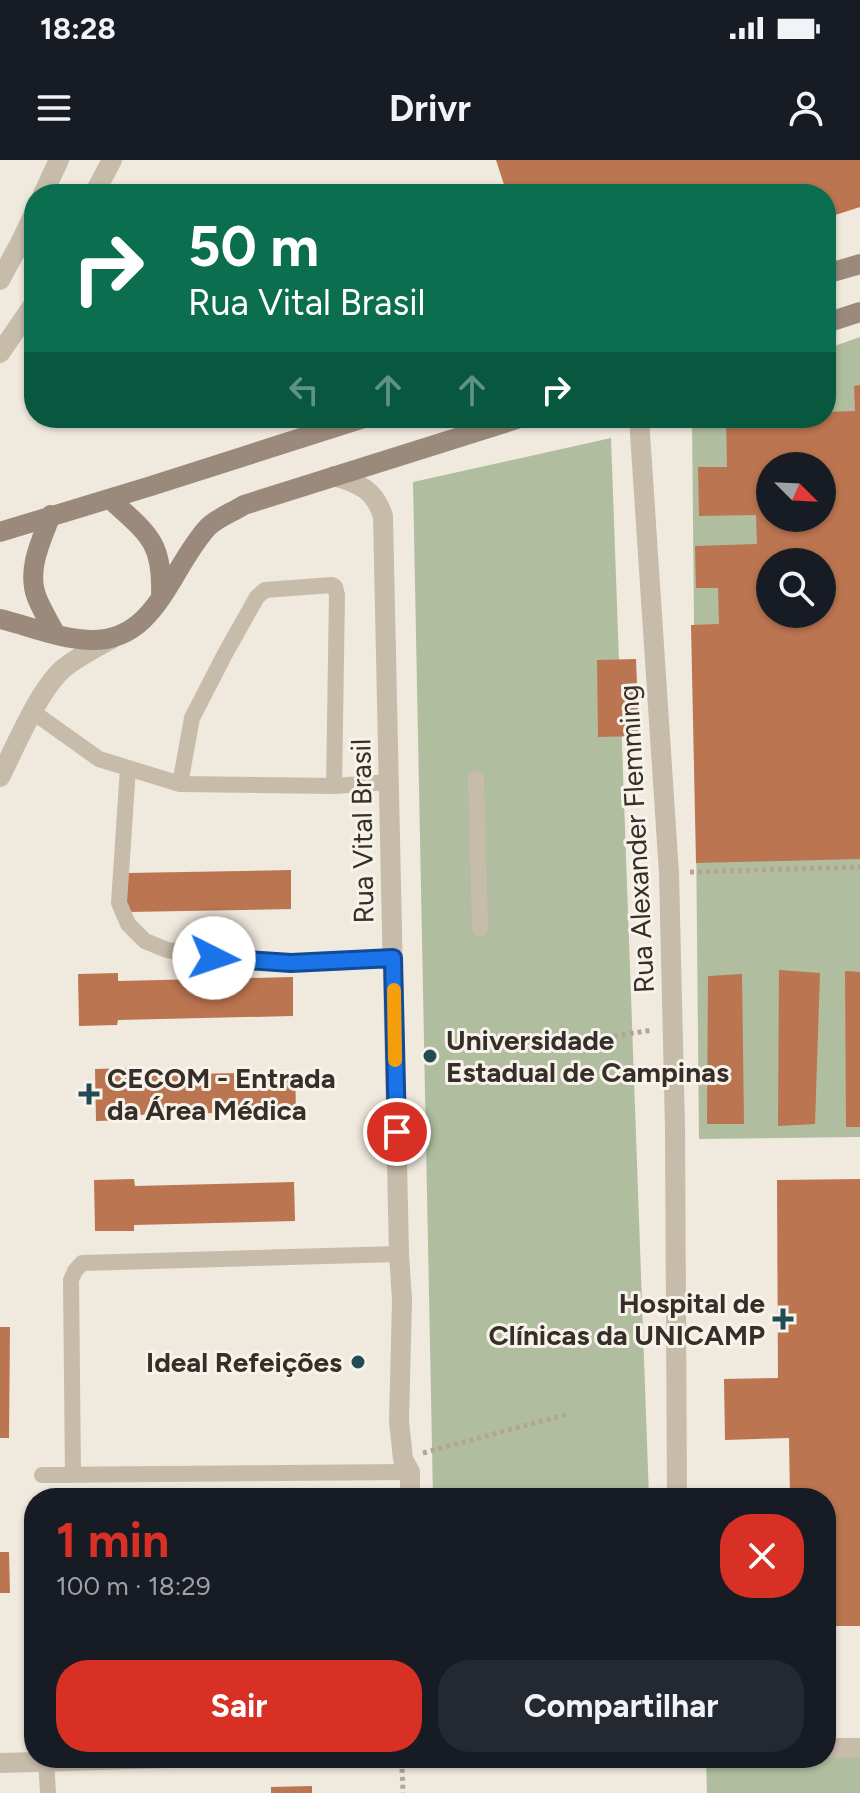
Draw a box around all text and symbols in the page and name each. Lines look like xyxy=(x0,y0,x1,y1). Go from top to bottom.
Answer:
text: 18:28 xyxy=(40,10,116,47)
icon: menu xyxy=(32,86,76,130)
icon: person xyxy=(784,86,828,130)
text: Drivr xyxy=(389,87,471,130)
text: 50 m xyxy=(188,213,319,280)
icon: right xyxy=(56,216,160,320)
text: Rua Vital Brasil xyxy=(188,281,425,324)
icon: left xyxy=(282,368,326,412)
icon: ahead xyxy=(366,368,410,412)
icon: ahead xyxy=(450,368,494,412)
icon: right xyxy=(534,368,578,412)
north arrow xyxy=(756,452,836,532)
map controls xyxy=(756,452,836,628)
button: search xyxy=(756,548,836,628)
street label: Rua Alexander Flemming xyxy=(611,684,661,994)
street label: Rua Vital Brasil xyxy=(343,738,381,924)
position arrow xyxy=(172,916,256,1000)
place label: Universidade Estadual de Campinas xyxy=(446,1023,729,1089)
marker: Universidade Estadual de Campinas xyxy=(421,1047,439,1065)
place label: CECOM - Entrada da Área Médica xyxy=(107,1061,336,1127)
marker: CECOM - Entrada da Área Médica xyxy=(78,1083,100,1105)
pin xyxy=(363,1098,431,1166)
icon: arrive xyxy=(375,1110,419,1154)
place label: Hospital de Clínicas da UNICAMP xyxy=(488,1286,765,1352)
marker: Hospital de Clínicas da UNICAMP xyxy=(772,1308,794,1330)
place label: Ideal Refeições xyxy=(146,1345,342,1379)
marker: Ideal Refeições xyxy=(349,1353,367,1371)
text: 1 min xyxy=(56,1511,169,1569)
button: close xyxy=(720,1514,804,1598)
text: 100 m · 18:29 xyxy=(56,1570,211,1602)
button: Sair xyxy=(56,1660,422,1752)
button: Compartilhar xyxy=(438,1660,804,1752)

